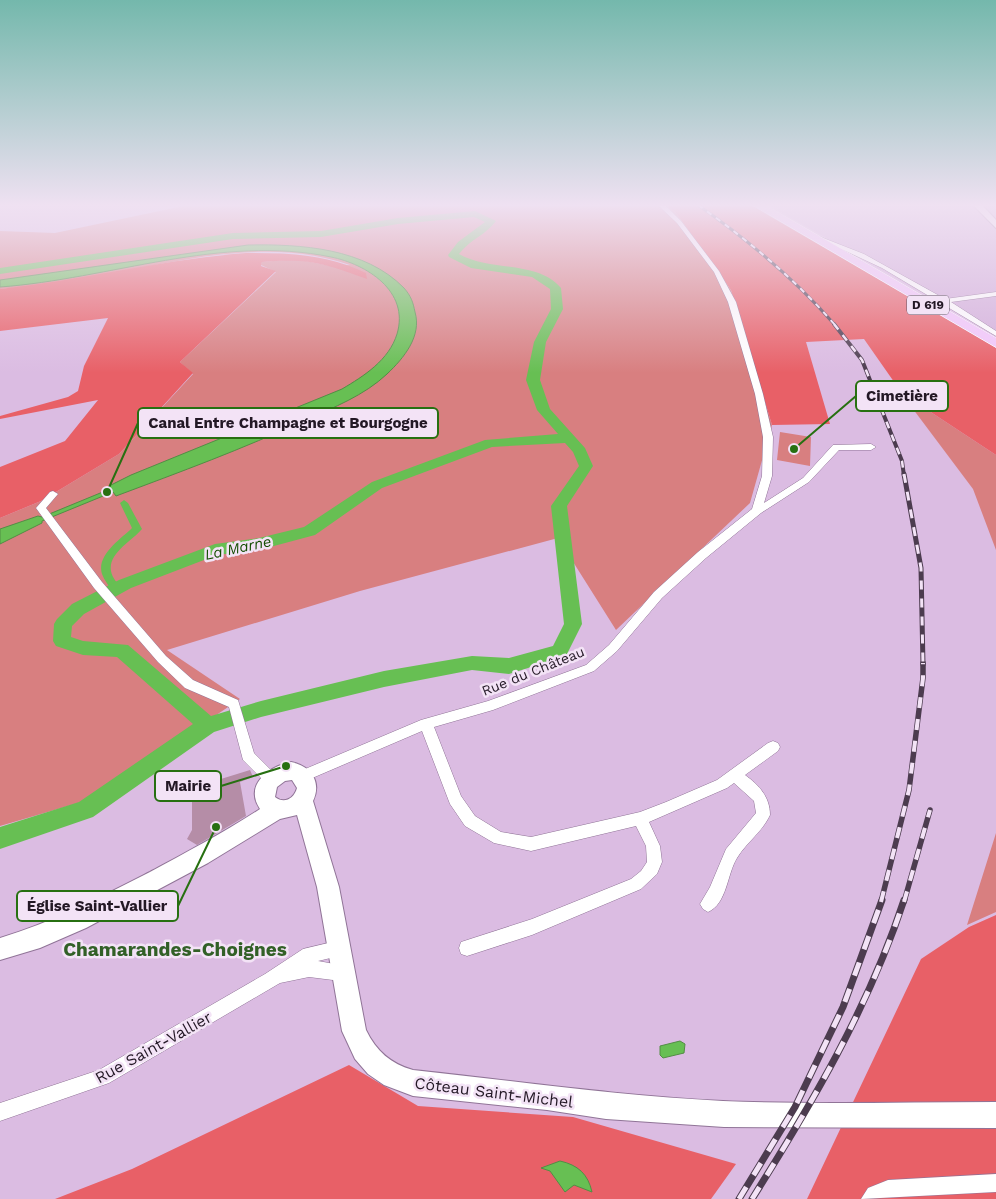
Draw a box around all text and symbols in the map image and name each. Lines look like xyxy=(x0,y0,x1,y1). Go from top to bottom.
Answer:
road number: D 619 xyxy=(907,296,949,314)
callout: Cimetière xyxy=(856,381,948,411)
text: Cimetière xyxy=(866,387,938,405)
callout: Canal Entre Champagne et Bourgogne xyxy=(138,408,438,438)
text: Canal Entre Champagne et Bourgogne xyxy=(148,414,428,432)
water label: La Marne xyxy=(203,532,273,564)
street label: Rue du Château xyxy=(479,643,587,699)
callout: Mairie xyxy=(155,771,221,801)
text: Mairie xyxy=(165,777,211,795)
callout: Église Saint-Vallier xyxy=(17,891,178,921)
text: Église Saint-Vallier xyxy=(27,897,168,915)
district label: Chamarandes-Choignes xyxy=(63,938,287,961)
street label: Rue Saint-Vallier xyxy=(92,1007,215,1087)
street label: Côteau Saint-Michel xyxy=(414,1073,574,1112)

